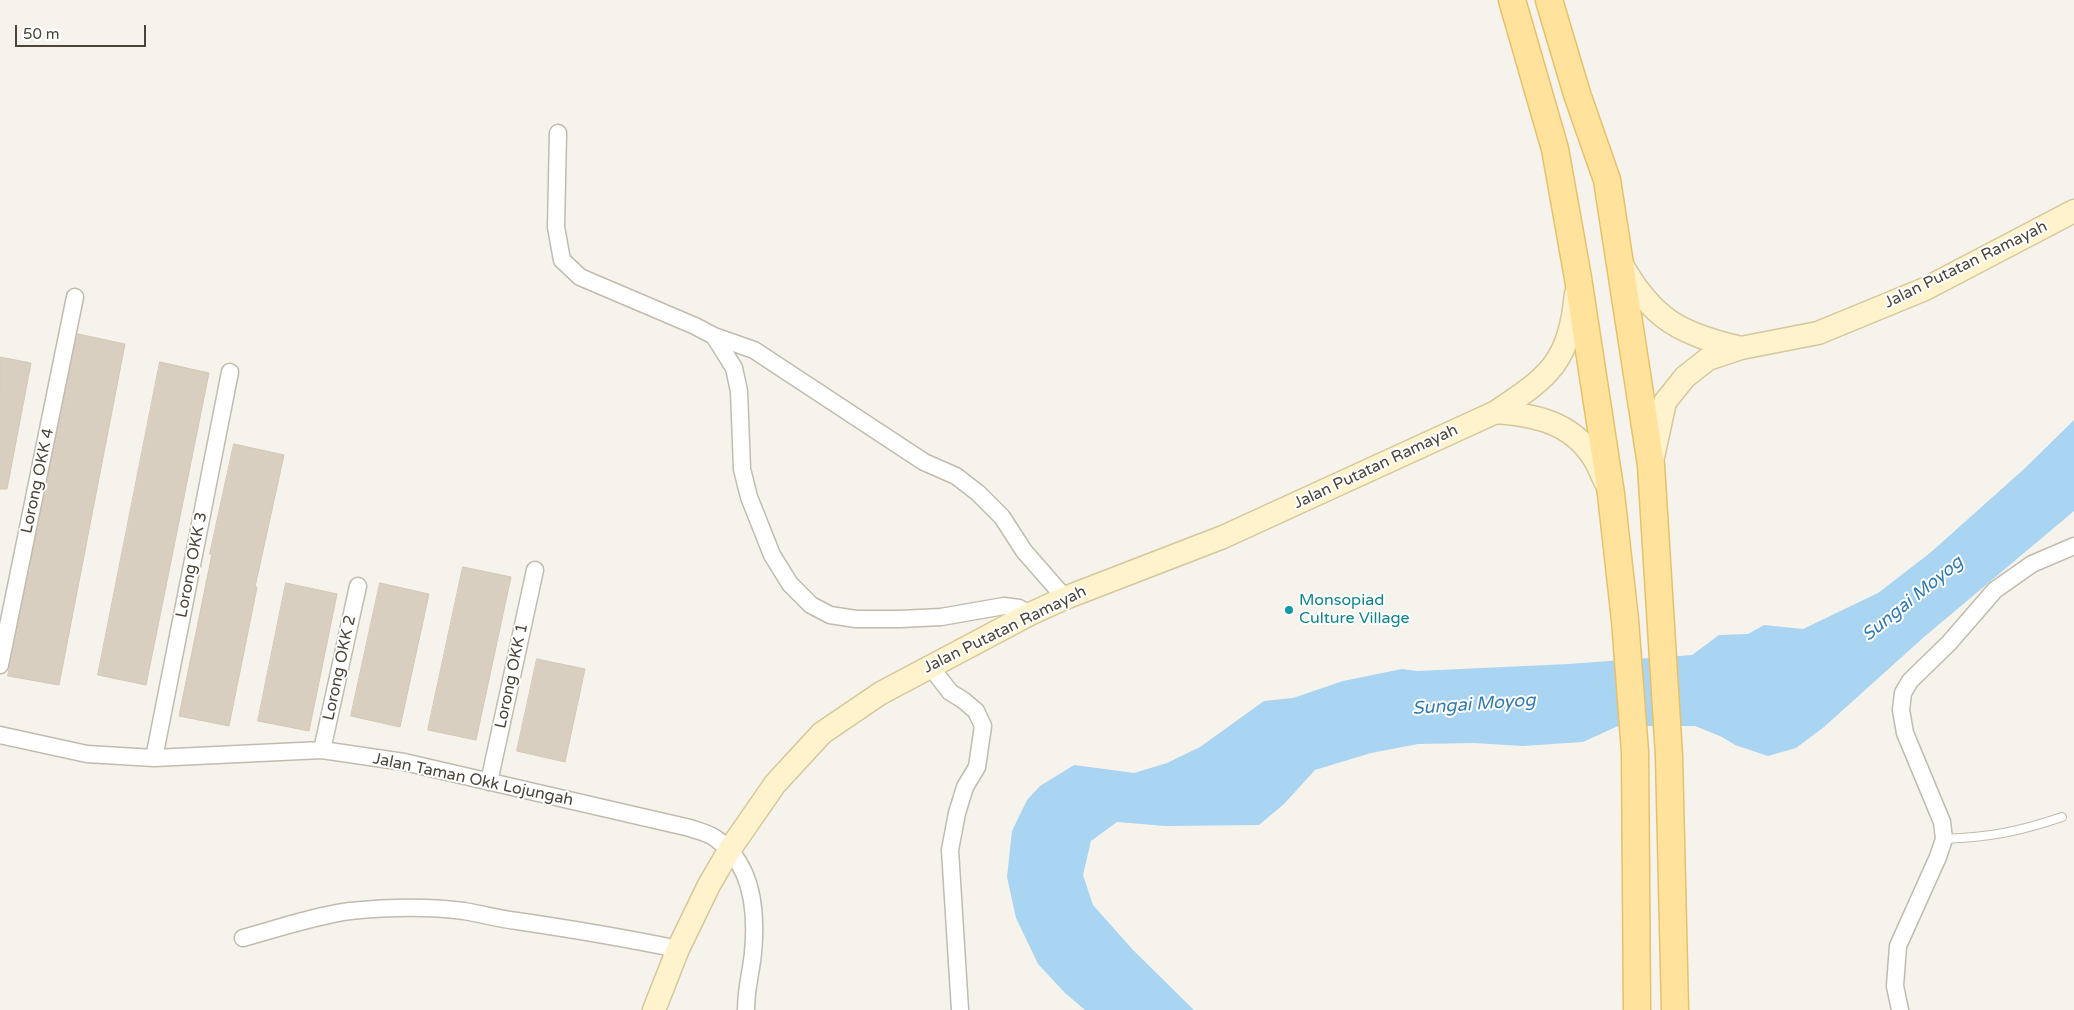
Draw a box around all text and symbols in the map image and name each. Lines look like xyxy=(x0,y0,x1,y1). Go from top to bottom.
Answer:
scale bar xyxy=(18,15,149,47)
text: 50 m xyxy=(23,25,60,43)
street label: Jalan Putatan Ramayah xyxy=(1881,217,2051,313)
street label: Jalan Putatan Ramayah xyxy=(1291,421,1461,513)
street label: Lorong OKK 4 xyxy=(17,427,59,535)
street label: Lorong OKK 3 xyxy=(172,511,212,619)
water label: Sungai Moyog xyxy=(1858,552,1968,646)
street label: Jalan Putatan Ramayah xyxy=(920,582,1090,678)
place label: Monsopiad Culture Village xyxy=(1299,591,1410,629)
marker: Monsopiad Culture Village xyxy=(1283,604,1295,616)
street label: Lorong OKK 2 xyxy=(319,614,361,722)
street label: Lorong OKK 1 xyxy=(491,622,533,730)
water label: Sungai Moyog xyxy=(1412,690,1536,720)
street label: Jalan Taman Okk Lojungah xyxy=(371,749,575,811)

